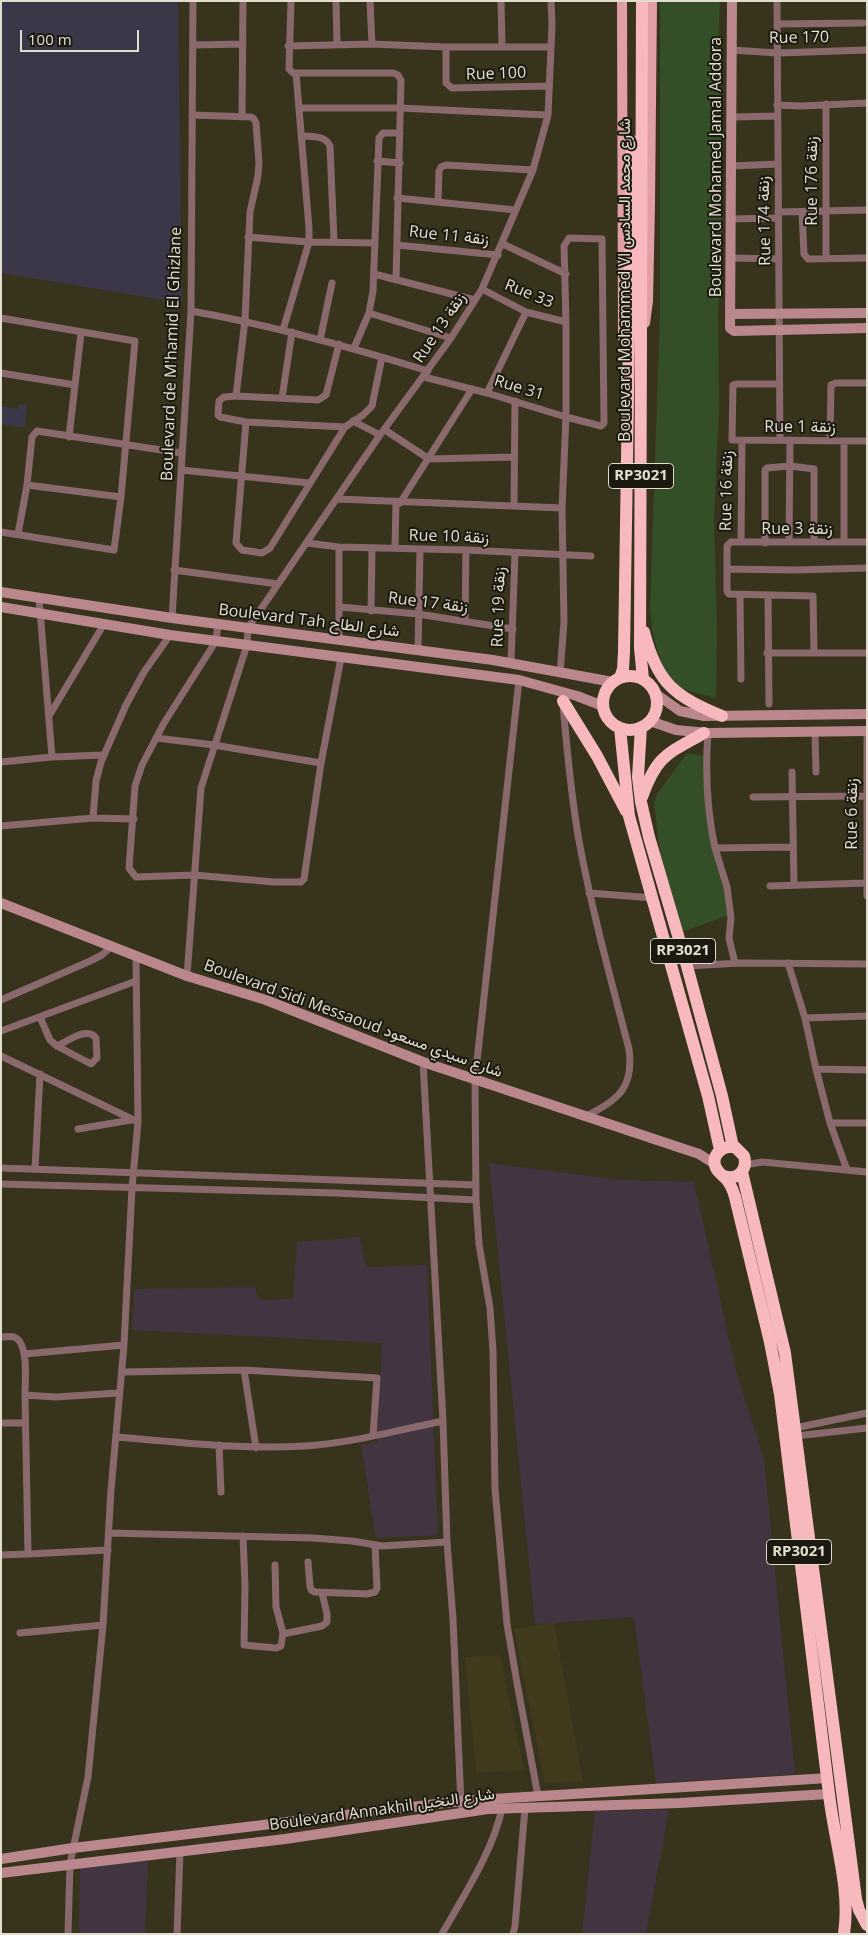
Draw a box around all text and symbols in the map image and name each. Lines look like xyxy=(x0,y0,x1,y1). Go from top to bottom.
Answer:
scale bar xyxy=(22,20,141,52)
street label: Rue 170 xyxy=(769,28,829,48)
text: 100 m xyxy=(28,29,72,49)
street label: Boulevard Mohamed Jamal Addora xyxy=(706,37,726,297)
street label: Rue 100 xyxy=(466,63,526,85)
street label: Boulevard Mohammed VI شارع محمد السادس xyxy=(615,118,635,442)
street label: Rue 176 زنقة xyxy=(802,136,822,226)
street label: Rue 174 زنقة xyxy=(755,176,775,266)
street label: Rue 11 زنقة xyxy=(408,222,490,250)
street label: Boulevard de M'hamid El Ghizlane xyxy=(158,227,186,481)
street label: Rue 33 xyxy=(502,276,556,312)
street label: Rue 13 زنقة xyxy=(410,289,470,367)
street label: Rue 31 xyxy=(492,371,546,405)
street label: Rue 1 زنقة xyxy=(764,417,836,437)
street label: Rue 16 زنقة xyxy=(717,451,737,531)
road number: RP3021 xyxy=(608,464,674,488)
street label: Rue 3 زنقة xyxy=(761,519,833,539)
street label: Rue 10 زنقة xyxy=(408,526,490,548)
street label: Rue 19 زنقة xyxy=(488,566,510,648)
street label: Rue 17 زنقة xyxy=(387,589,469,617)
street label: Boulevard Tah شارع الطاح xyxy=(217,600,401,642)
street label: Rue 6 زنقة xyxy=(842,778,862,850)
road number: RP3021 xyxy=(650,938,716,964)
street label: Boulevard Sidi Messaoud شارع سيدي مسعود xyxy=(201,956,505,1082)
road number: RP3021 xyxy=(766,1540,832,1564)
street label: Boulevard Annakhil شارع النخيل xyxy=(268,1785,496,1835)

